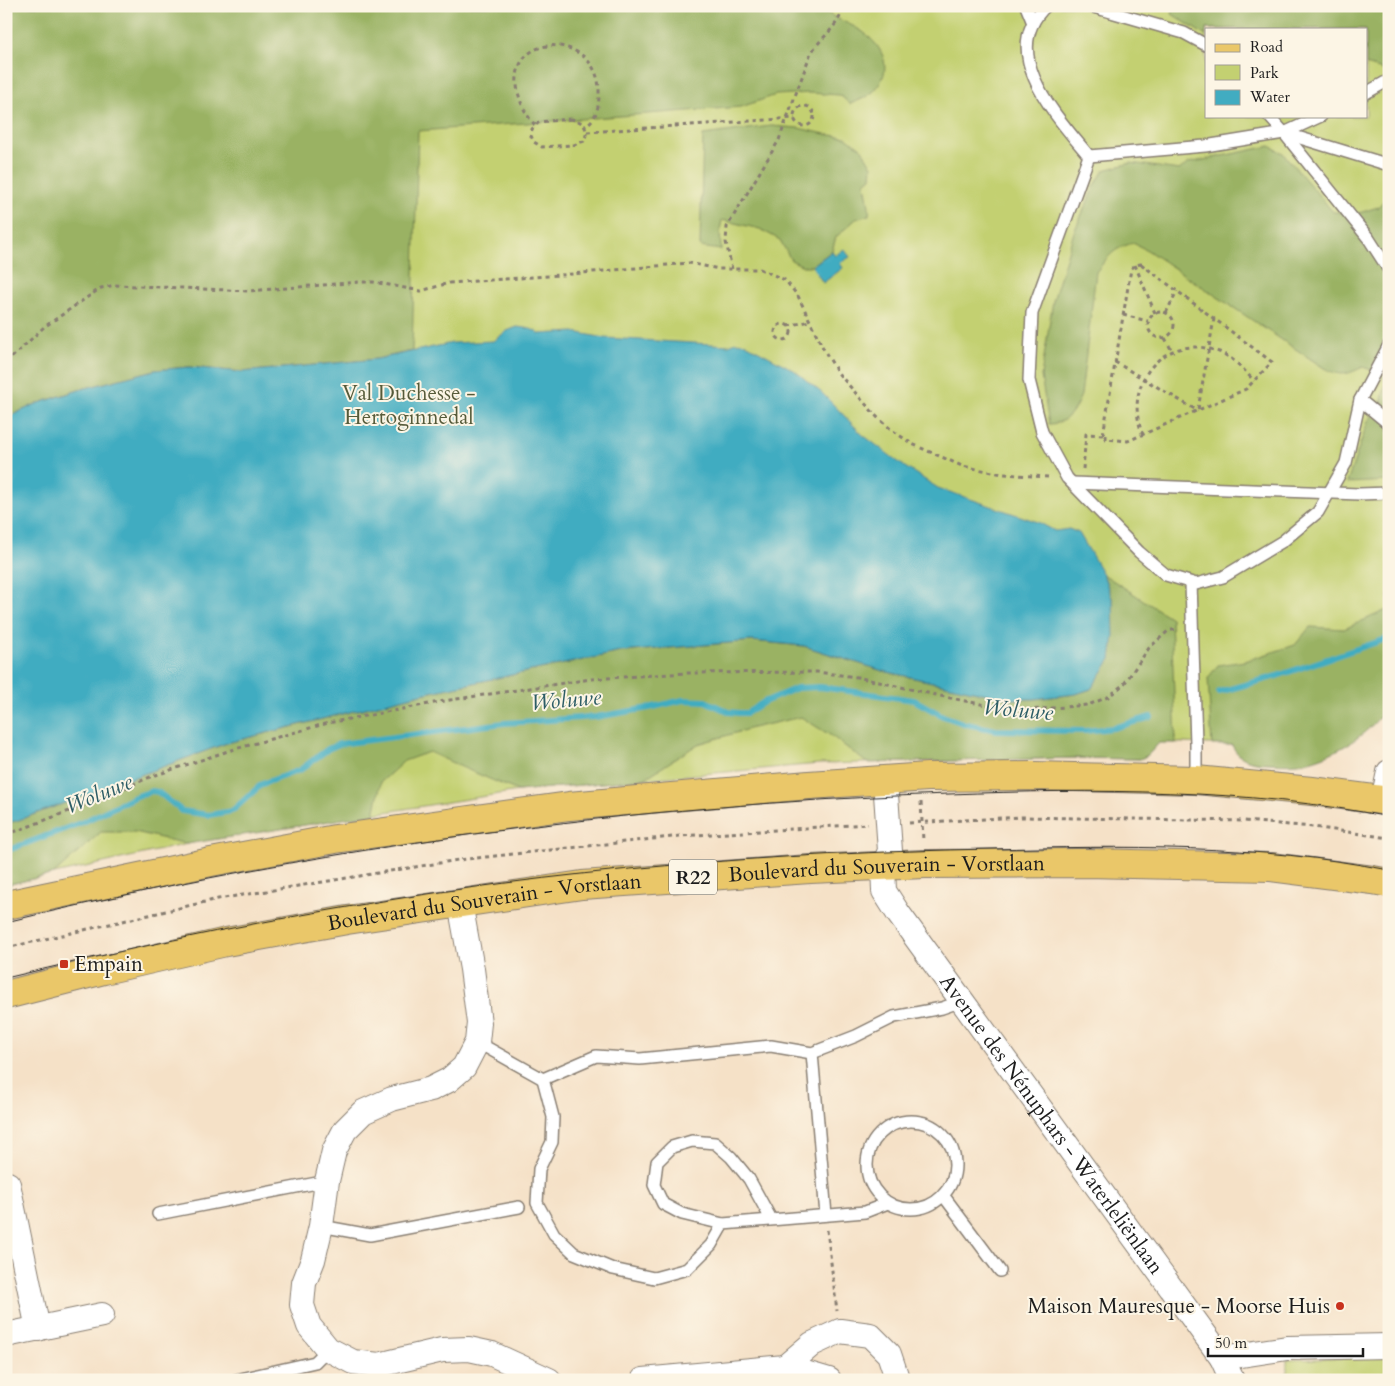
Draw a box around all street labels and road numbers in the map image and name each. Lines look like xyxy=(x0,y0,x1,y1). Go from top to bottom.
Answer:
street label: Boulevard du Souverain - Vorstlaan xyxy=(727,849,1045,889)
road number: R22 xyxy=(669,860,717,894)
street label: Boulevard du Souverain - Vorstlaan xyxy=(325,866,643,938)
street label: Avenue des Nénuphars - Waterleliënlaan xyxy=(933,968,1171,1280)

